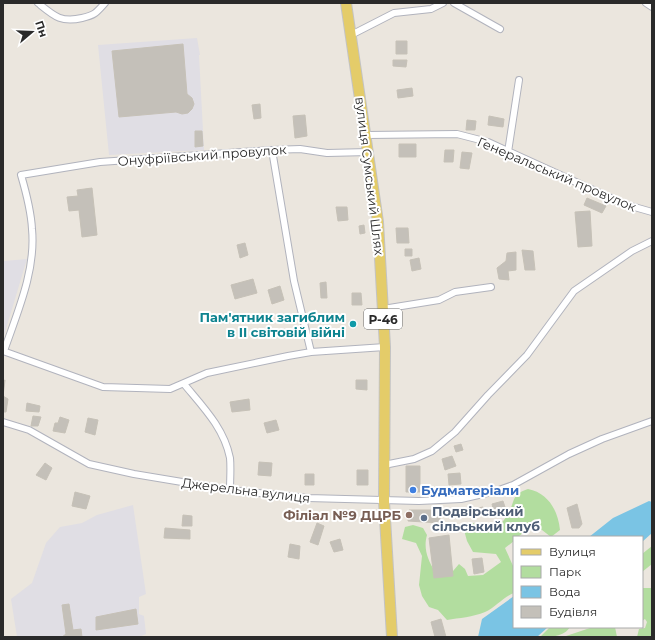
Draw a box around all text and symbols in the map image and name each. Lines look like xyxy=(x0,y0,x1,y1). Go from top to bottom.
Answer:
north arrow xyxy=(12,12,52,52)
text: Пн xyxy=(32,19,51,39)
street label: вулиця Сумський Шлях xyxy=(352,96,388,256)
street label: Генеральський провулок xyxy=(475,133,639,215)
street label: Онуфріївський провулок xyxy=(117,141,287,169)
place label: Пам'ятник загиблим в II світовій війні xyxy=(199,309,345,340)
road number: Р-46 xyxy=(364,309,402,329)
marker: Пам'ятник загиблим в II світовій війні xyxy=(348,319,358,329)
street label: Джерельна вулиця xyxy=(181,474,311,506)
place label: Будматеріали xyxy=(421,482,519,498)
marker: Будматеріали xyxy=(408,485,418,495)
place label: Подвірський сільський клуб xyxy=(432,503,540,534)
place label: Філіал №9 ДЦРБ xyxy=(283,507,401,523)
marker: Філіал №9 ДЦРБ xyxy=(404,510,414,520)
marker: Подвірський сільський клуб xyxy=(419,513,429,523)
legend xyxy=(513,536,643,628)
text: Вулиця xyxy=(549,544,596,559)
text: Парк xyxy=(549,564,581,579)
text: Вода xyxy=(549,584,580,599)
text: Будівля xyxy=(549,604,597,619)

